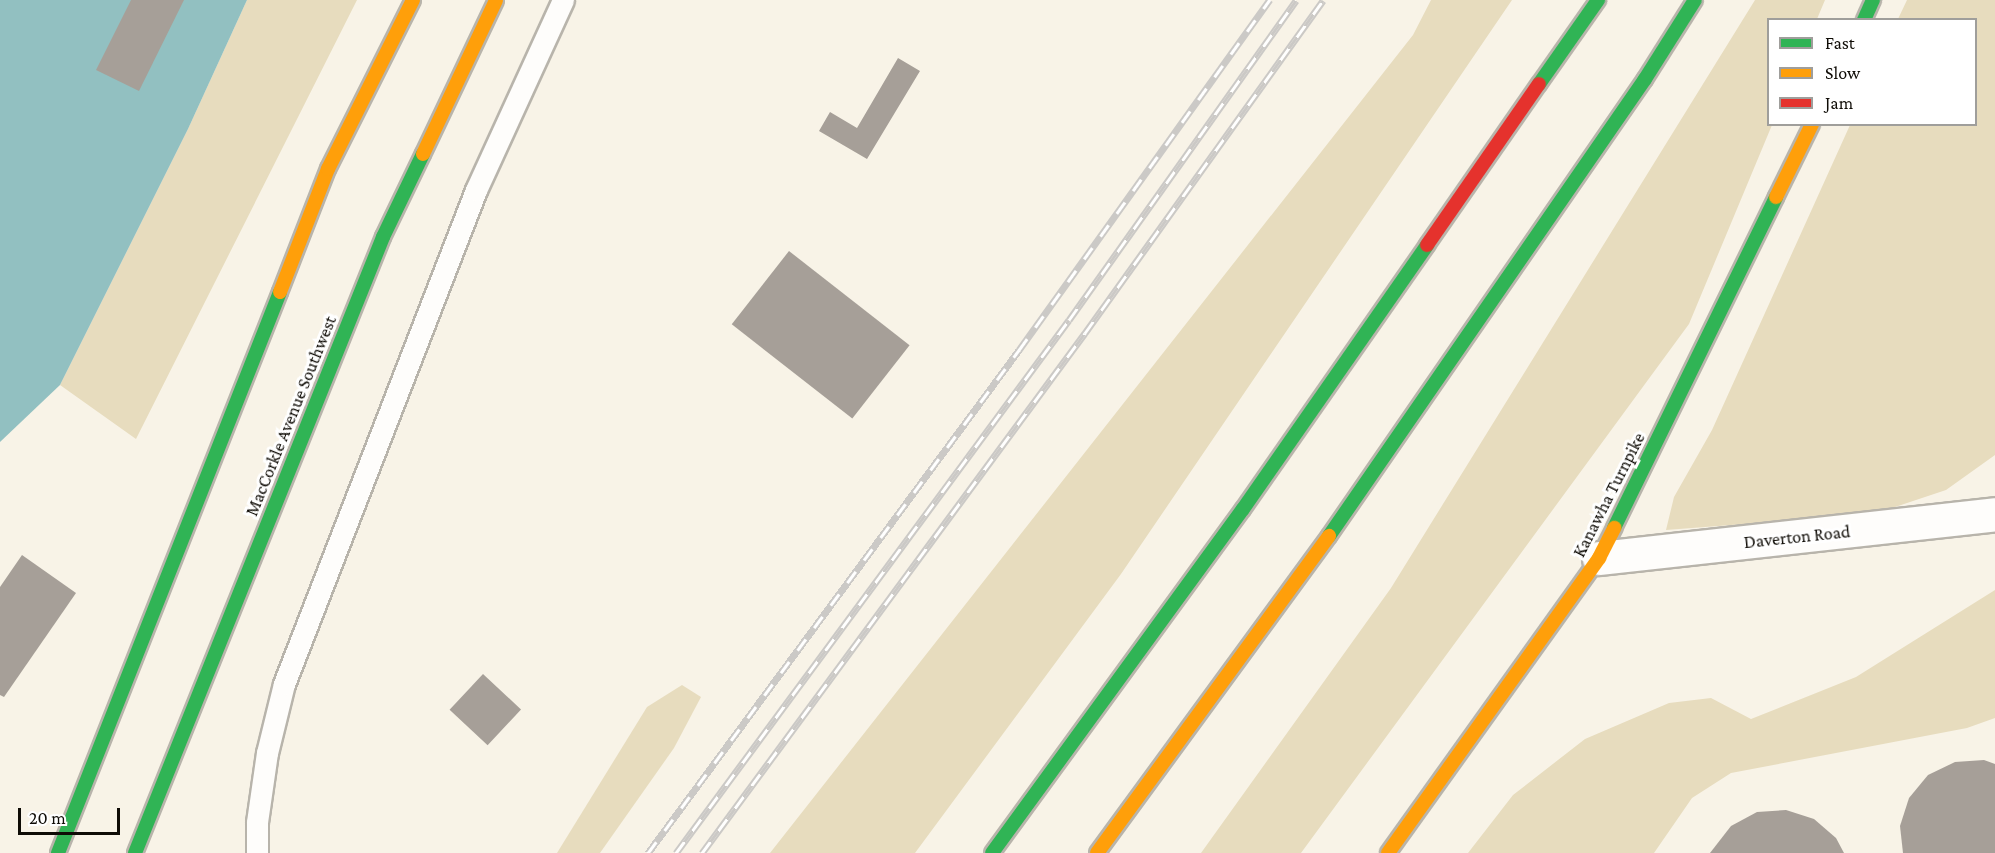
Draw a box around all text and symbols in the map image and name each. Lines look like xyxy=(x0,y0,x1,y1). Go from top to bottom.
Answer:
legend xyxy=(1767,18,1977,126)
text: Fast xyxy=(1825,33,1855,53)
text: Slow xyxy=(1825,63,1860,83)
text: Jam xyxy=(1825,93,1853,113)
street label: MacCorkle Avenue Southwest xyxy=(241,313,341,519)
street label: Kanawha Turnpike xyxy=(1568,429,1650,561)
street label: Daverton Road xyxy=(1743,521,1851,553)
scale bar xyxy=(21,796,123,834)
text: 20 m xyxy=(29,808,66,828)

